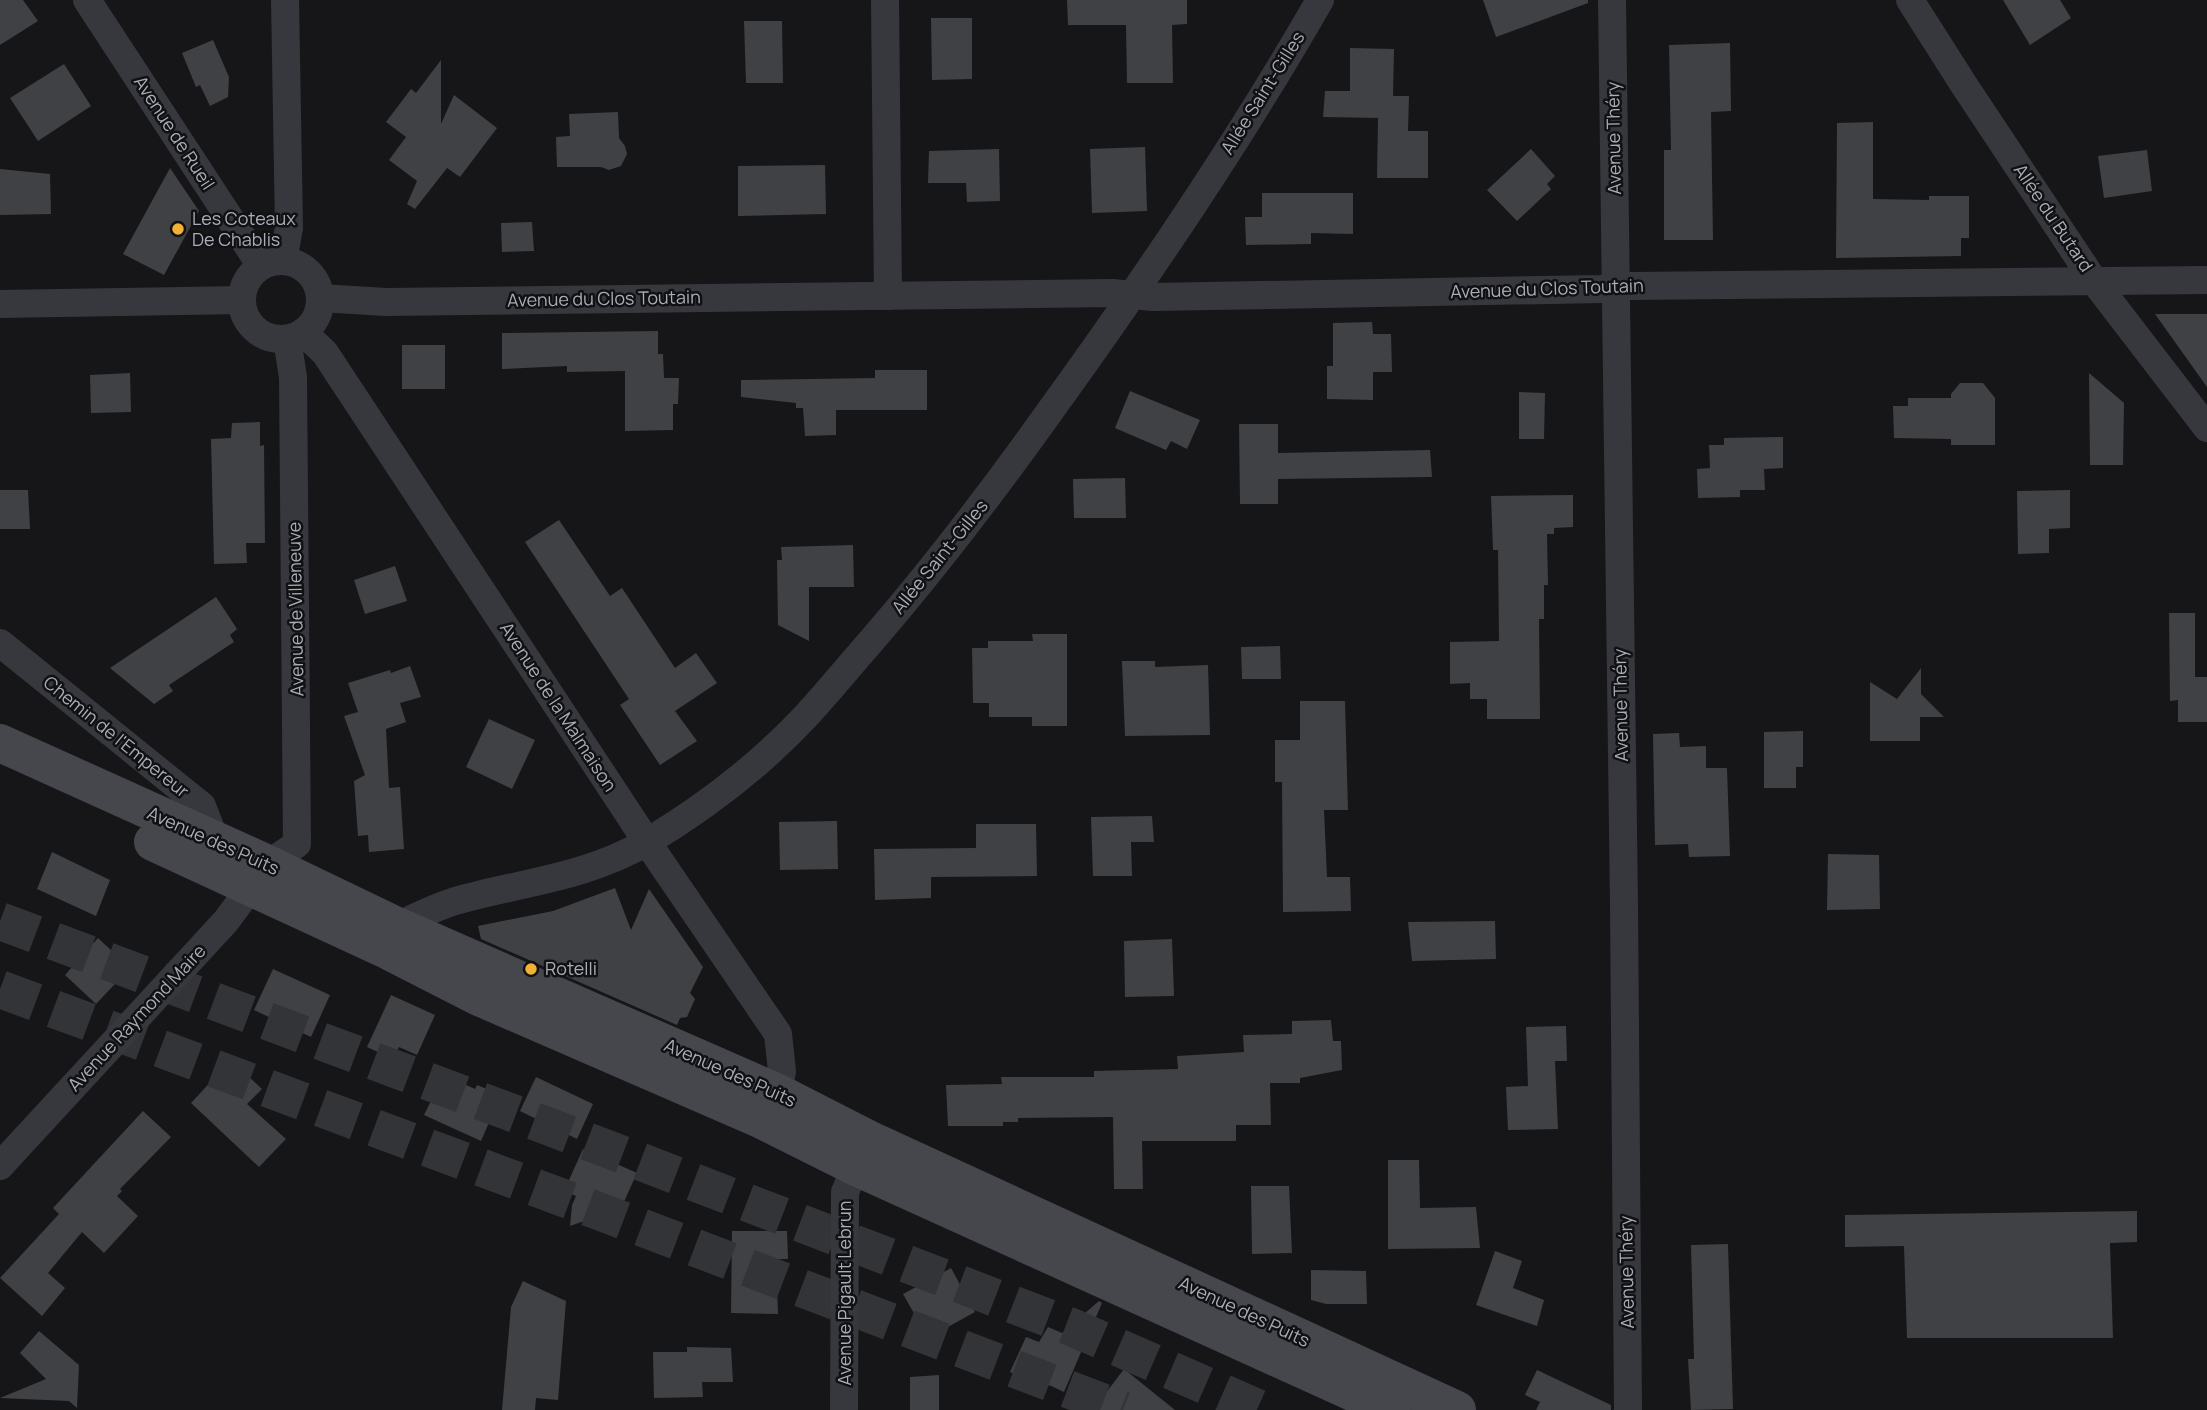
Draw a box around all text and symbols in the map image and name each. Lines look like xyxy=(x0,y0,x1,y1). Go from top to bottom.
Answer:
street label: Allée Saint-Gilles xyxy=(1215,27,1310,158)
street label: Avenue de Rueil xyxy=(129,71,221,194)
street label: Avenue Théry xyxy=(1600,81,1626,195)
street label: Allée du Butard xyxy=(2009,159,2099,276)
place label: Les Coteaux De Chablis xyxy=(192,206,296,251)
marker: Les Coteaux De Chablis xyxy=(170,221,186,237)
street label: Avenue du Clos Toutain xyxy=(1450,273,1644,303)
street label: Avenue du Clos Toutain xyxy=(507,284,701,312)
street label: Allée Saint-Gilles xyxy=(886,494,993,619)
street label: Avenue de Villeneuve xyxy=(281,522,309,696)
street label: Avenue de la Malmaison xyxy=(495,617,623,796)
street label: Avenue Théry xyxy=(1607,648,1633,762)
street label: Chemin de l'Empereur xyxy=(39,670,195,803)
street label: Avenue des Puits xyxy=(144,800,283,880)
street label: Avenue Raymond Maire xyxy=(62,939,211,1096)
place label: Rotelli xyxy=(545,956,597,980)
marker: Rotelli xyxy=(523,961,539,977)
street label: Avenue des Puits xyxy=(661,1032,800,1112)
street label: Avenue Pigault Lebrun xyxy=(832,1201,856,1385)
street label: Avenue Théry xyxy=(1613,1215,1639,1329)
street label: Avenue des Puits xyxy=(1175,1270,1314,1352)

